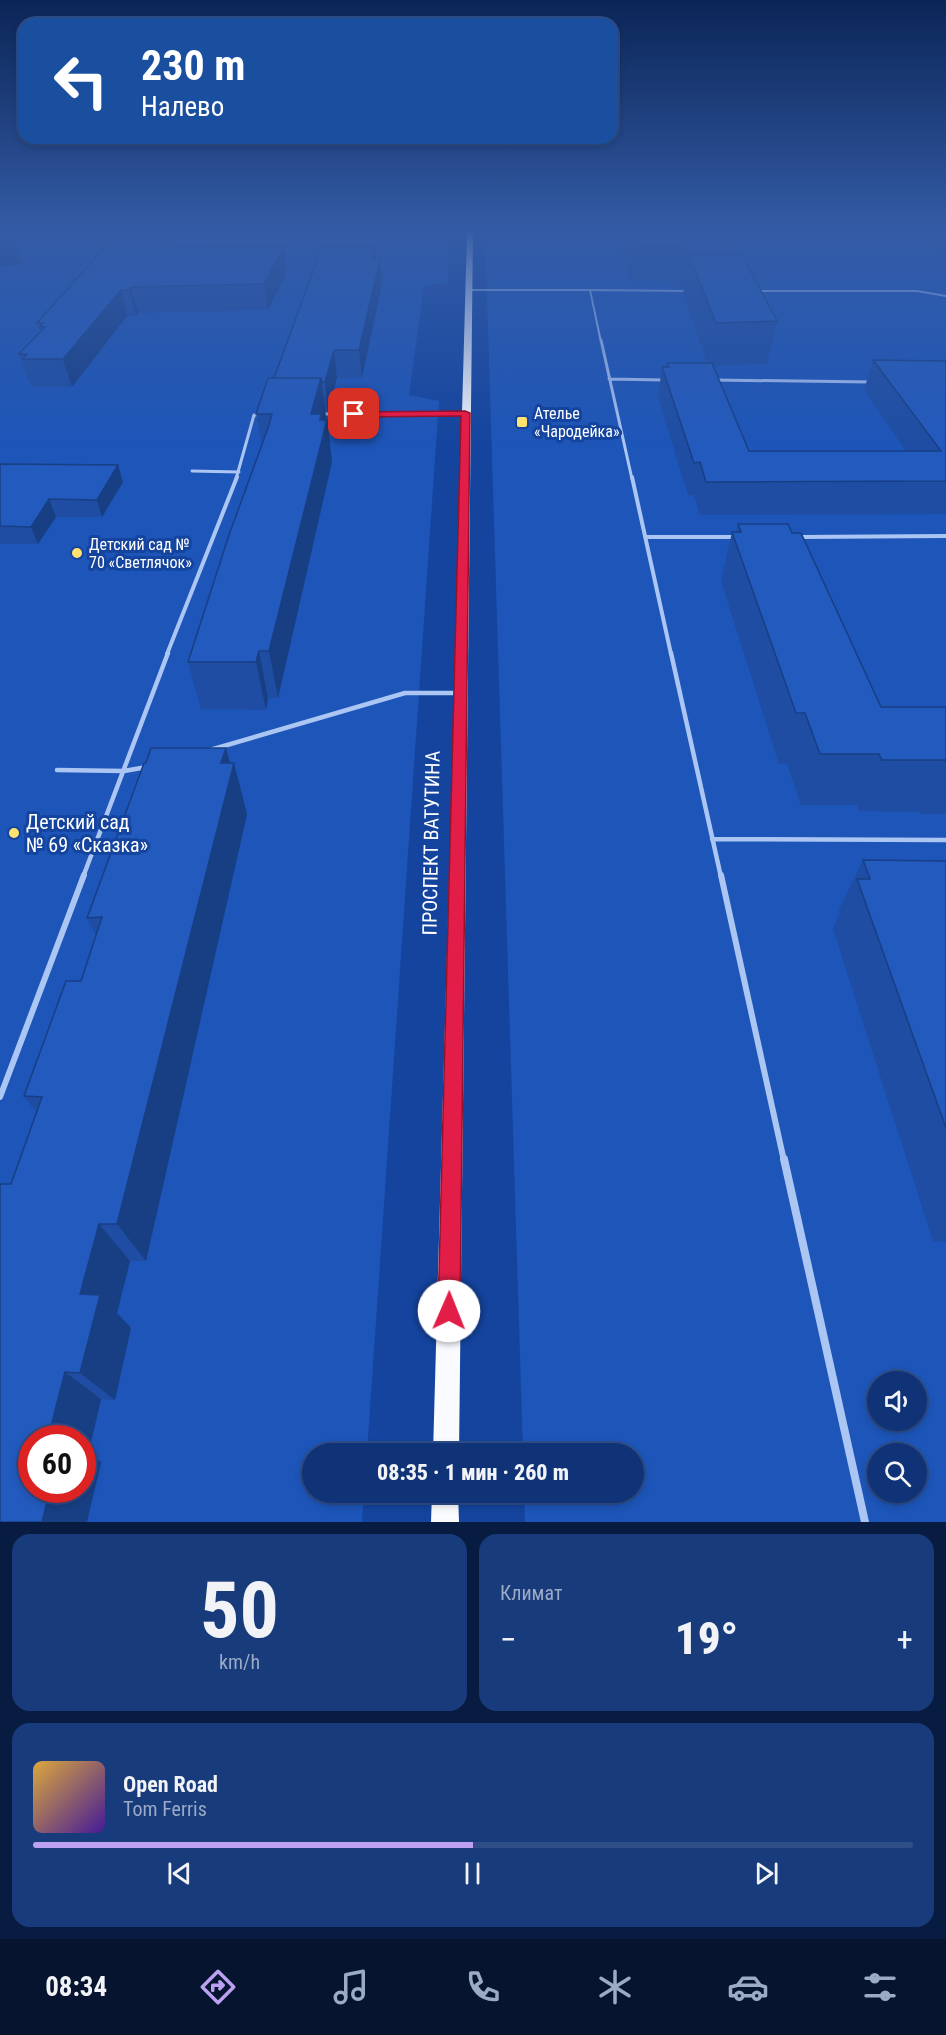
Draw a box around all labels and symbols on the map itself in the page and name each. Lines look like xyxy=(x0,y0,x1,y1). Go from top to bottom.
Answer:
pin xyxy=(328,388,379,439)
place label: Ателье «Чародейка» xyxy=(534,404,620,441)
marker: Ателье «Чародейка» xyxy=(515,415,529,429)
place label: Детский сад № 70 «Светлячок» xyxy=(89,535,192,572)
marker: Детский сад № 70 «Светлячок» xyxy=(70,546,84,560)
street label: ПРОСПЕКТ ВАТУТИНА xyxy=(417,750,445,936)
place label: Детский сад № 69 «Сказка» xyxy=(26,810,148,857)
marker: Детский сад № 69 «Сказка» xyxy=(7,826,21,840)
position arrow xyxy=(417,1279,481,1343)
speed limit sign: 60 xyxy=(18,1425,96,1503)

